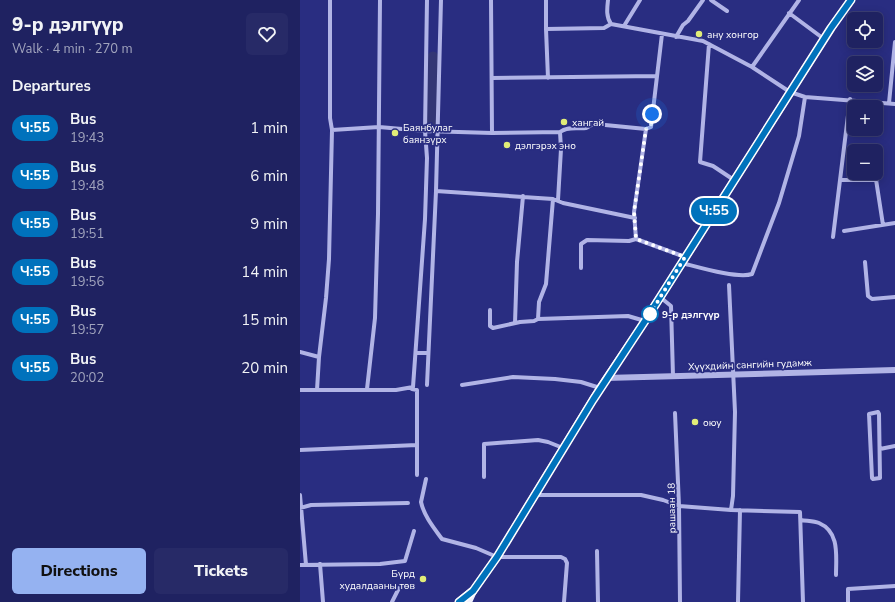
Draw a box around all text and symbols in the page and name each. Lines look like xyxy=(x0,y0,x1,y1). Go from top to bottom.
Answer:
text: 9-р дэлгүүр xyxy=(12,12,124,38)
map controls xyxy=(847,12,883,180)
button: locate xyxy=(847,12,883,48)
button: heart xyxy=(246,13,288,55)
place label: ану хонгор xyxy=(707,28,759,42)
marker: ану хонгор xyxy=(694,29,704,39)
text: Walk · 4 min · 270 m xyxy=(12,40,133,58)
button: layers xyxy=(847,56,883,92)
text: Departures xyxy=(12,76,91,96)
button: + xyxy=(847,100,883,136)
your location xyxy=(642,104,662,124)
text: Bus xyxy=(70,109,96,129)
place label: хангай xyxy=(572,116,604,130)
marker: хангай xyxy=(559,117,569,127)
text: Ч:55 xyxy=(20,118,50,137)
text: 1 min xyxy=(250,118,288,138)
place label: Баянбулаг баянзүрх xyxy=(403,121,453,147)
marker: Баянбулаг баянзүрх xyxy=(390,128,400,138)
text: 19:43 xyxy=(70,129,104,147)
place label: дэлгэрэх эно xyxy=(515,139,576,153)
marker: дэлгэрэх эно xyxy=(502,140,512,150)
button: − xyxy=(847,144,883,180)
text: Bus xyxy=(70,157,96,177)
text: Ч:55 xyxy=(20,166,50,185)
text: 6 min xyxy=(250,166,288,186)
text: 19:48 xyxy=(70,177,104,195)
line badge: Ч:55 xyxy=(686,198,742,224)
text: Ч:55 xyxy=(699,201,729,220)
text: Bus xyxy=(70,205,96,225)
text: Ч:55 xyxy=(20,214,50,233)
text: 9 min xyxy=(250,214,288,234)
text: 19:51 xyxy=(70,225,104,243)
text: Bus xyxy=(70,253,96,273)
text: Ч:55 xyxy=(20,262,50,281)
text: 14 min xyxy=(241,262,288,282)
text: 19:56 xyxy=(70,273,104,291)
text: Bus xyxy=(70,301,96,321)
marker: 9-р дэлгүүр xyxy=(641,305,659,323)
place label: 9-р дэлгүүр xyxy=(662,308,720,322)
text: Ч:55 xyxy=(20,310,50,329)
text: 15 min xyxy=(241,310,288,330)
text: 19:57 xyxy=(70,321,104,339)
text: Bus xyxy=(70,349,96,369)
street label: Хүүхдийн сангийн гудамж xyxy=(688,356,812,374)
text: Ч:55 xyxy=(20,358,50,377)
text: 20 min xyxy=(241,358,288,378)
text: 20:02 xyxy=(70,369,104,387)
place label: оюу xyxy=(703,416,722,430)
marker: оюу xyxy=(690,417,700,427)
street label: рашаан 18 xyxy=(665,483,679,533)
button: Directions xyxy=(12,548,146,594)
button: Tickets xyxy=(154,548,288,594)
place label: Бүрд худалдааны төв xyxy=(340,567,416,593)
marker: Бүрд худалдааны төв xyxy=(418,574,428,584)

